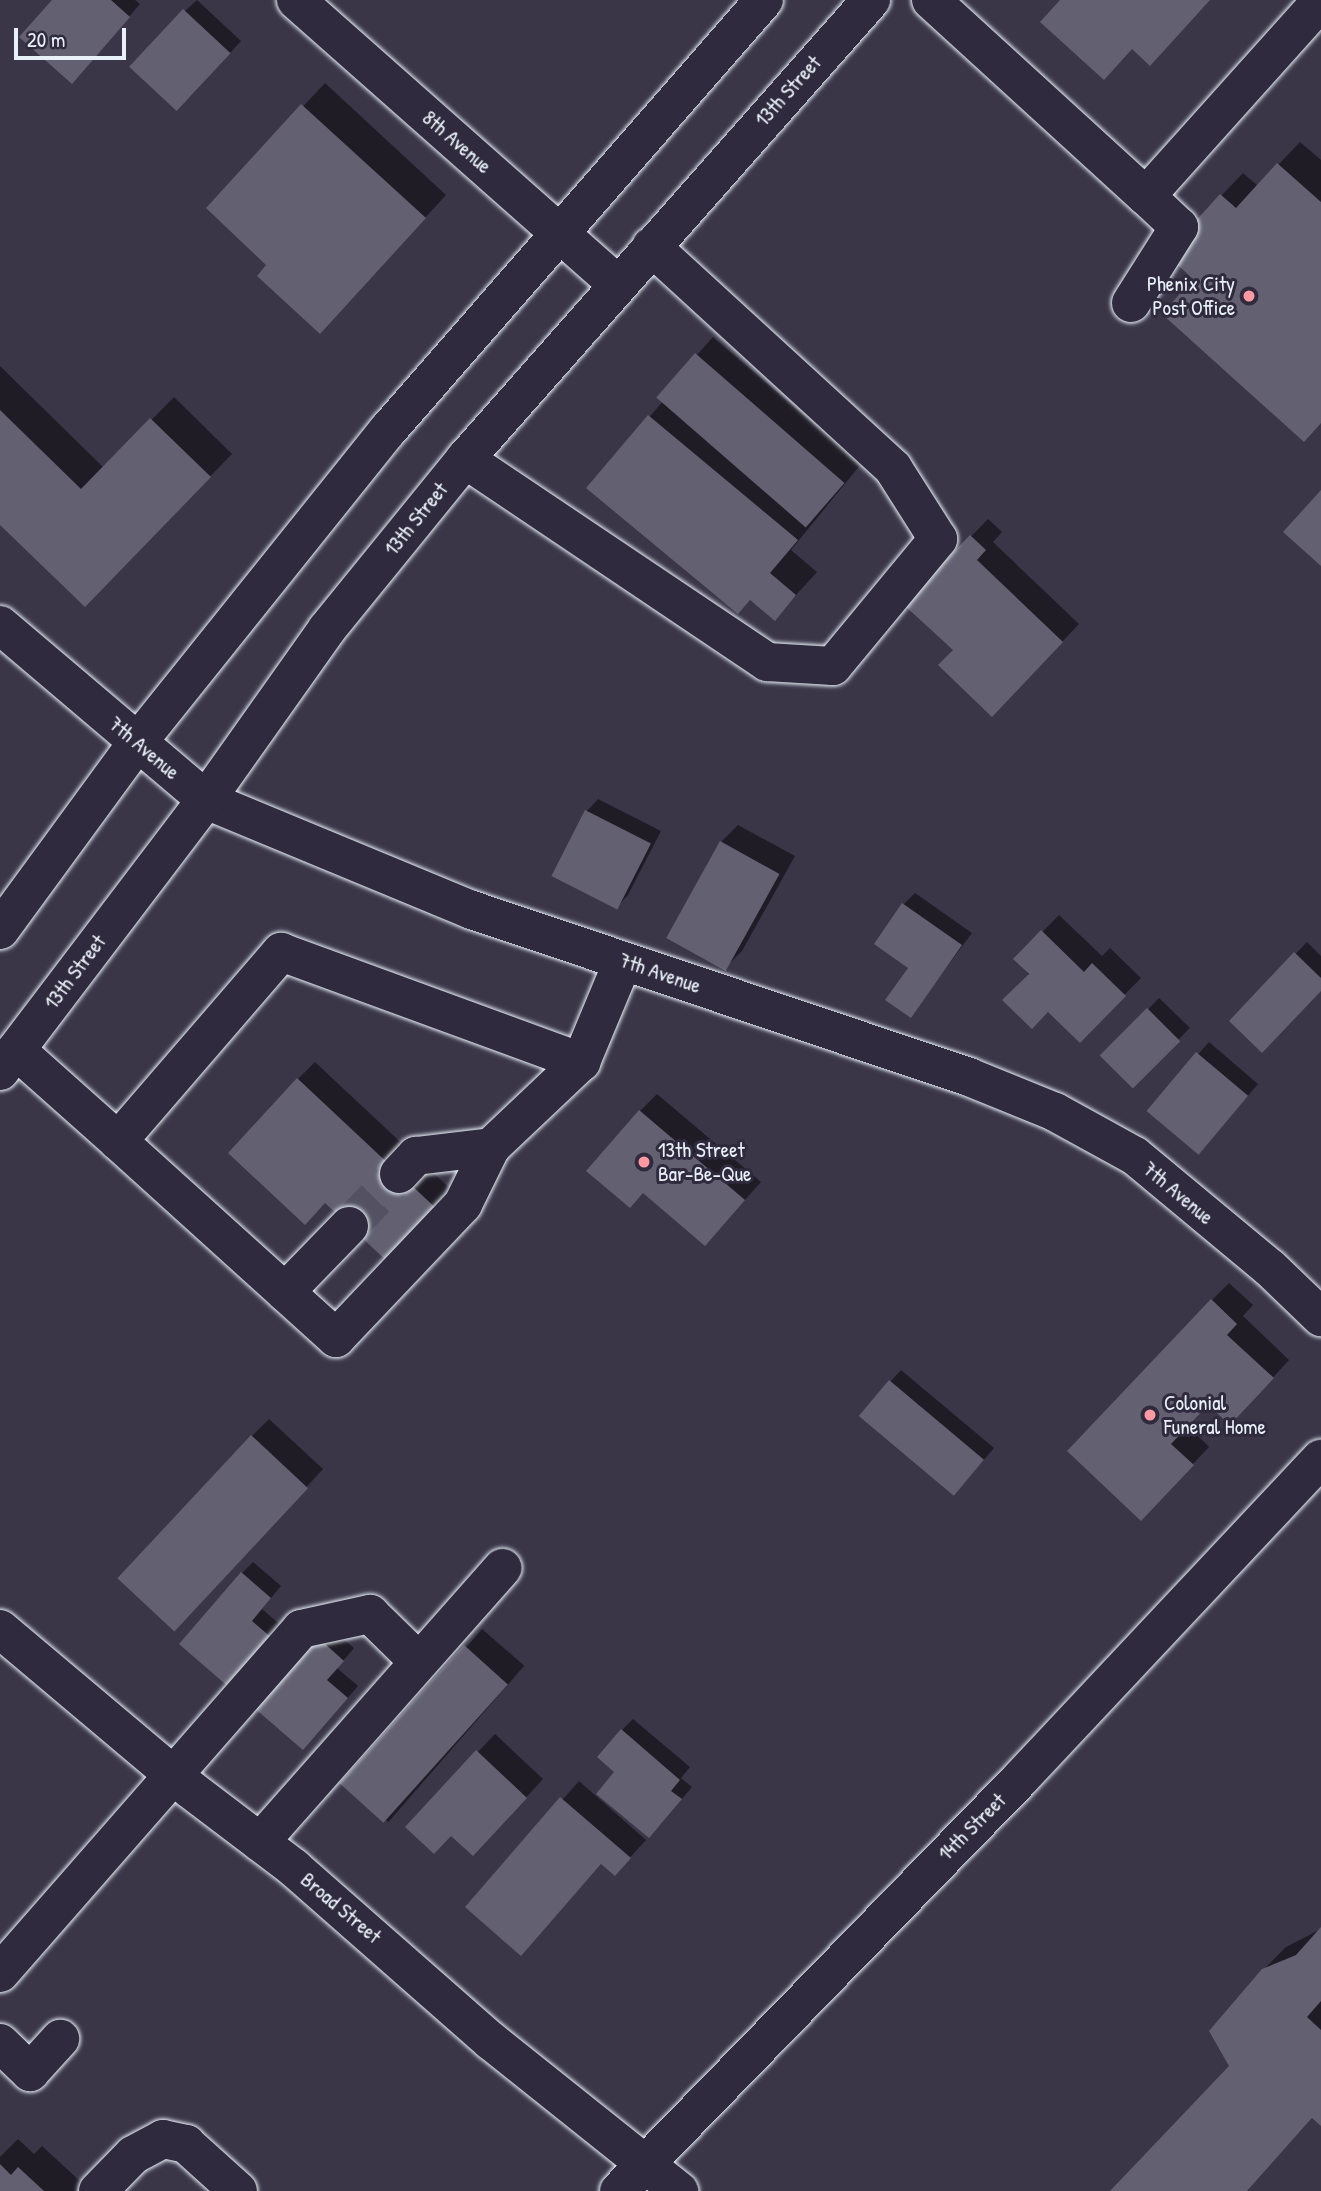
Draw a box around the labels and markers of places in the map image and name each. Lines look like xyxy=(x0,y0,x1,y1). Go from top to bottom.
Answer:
place label: Phenix City Post Office xyxy=(1147,271,1235,321)
marker: Phenix City Post Office xyxy=(1241,288,1257,304)
place label: 13th Street Bar-Be-Que xyxy=(658,1137,751,1187)
marker: 13th Street Bar-Be-Que xyxy=(636,1154,652,1170)
place label: Colonial Funeral Home xyxy=(1164,1390,1266,1440)
marker: Colonial Funeral Home xyxy=(1142,1407,1158,1423)

